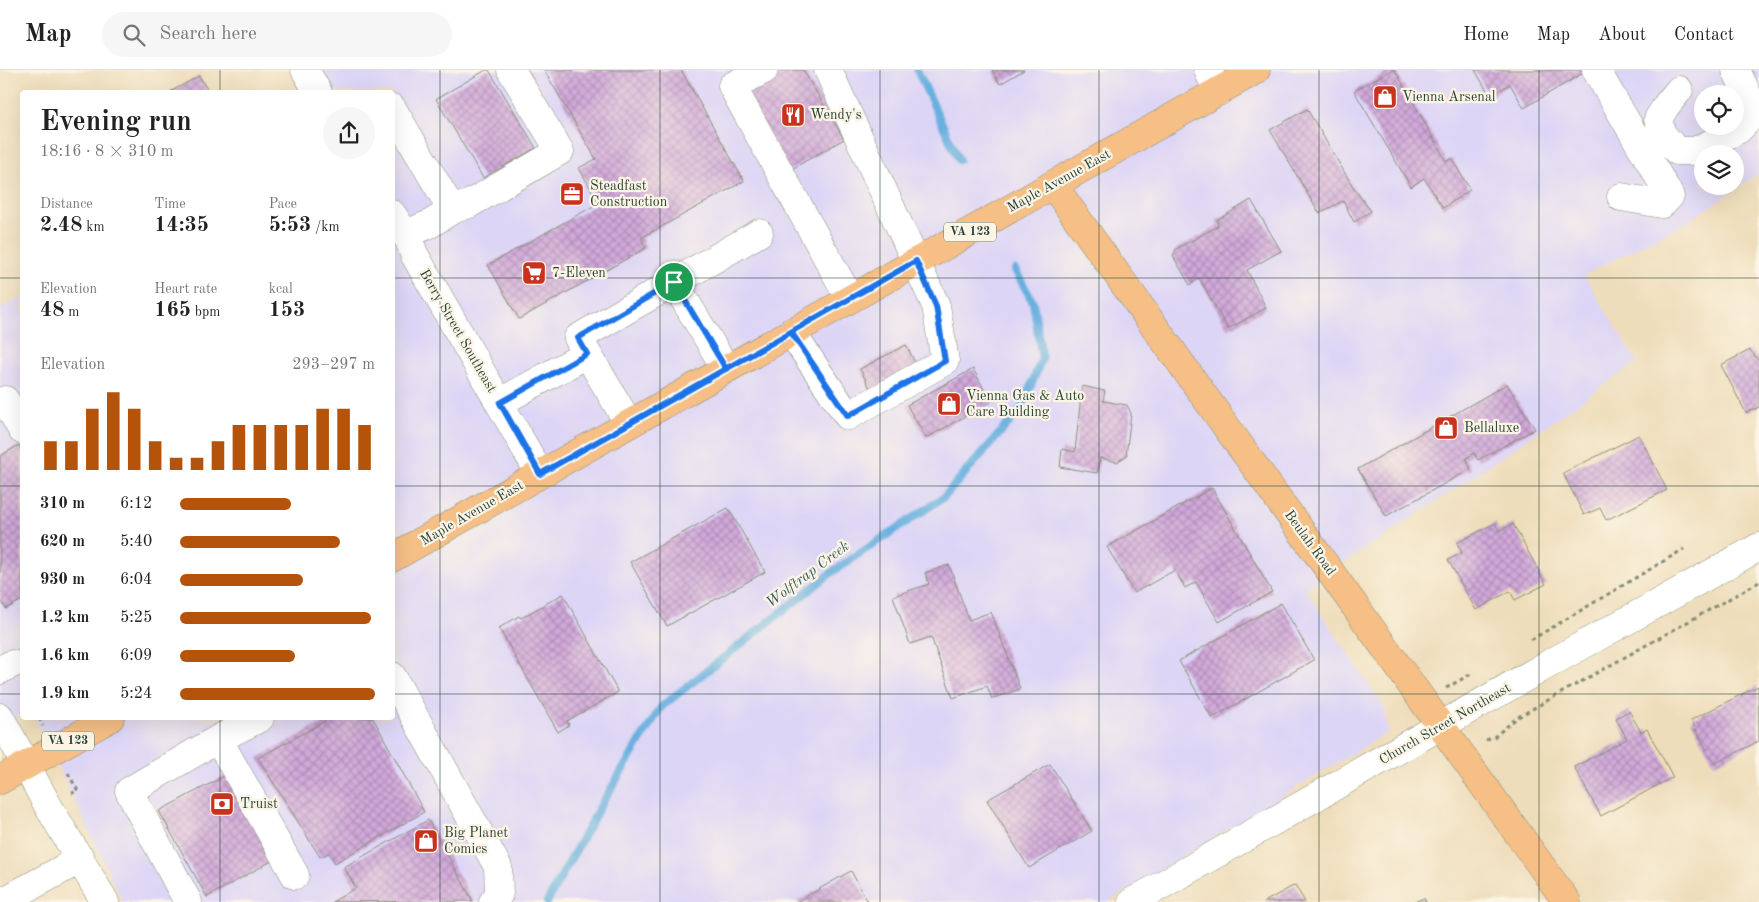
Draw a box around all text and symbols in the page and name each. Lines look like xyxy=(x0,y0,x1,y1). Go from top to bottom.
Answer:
search box xyxy=(102,12,452,57)
icon: search xyxy=(120,21,148,49)
text: Map xyxy=(25,23,72,47)
text: Search here xyxy=(160,25,257,44)
text: Home xyxy=(1463,26,1509,44)
text: Map xyxy=(1537,26,1570,44)
text: About xyxy=(1598,26,1646,44)
text: Contact xyxy=(1674,26,1734,44)
shop icon: Vienna Arsenal xyxy=(1372,84,1398,110)
map controls xyxy=(1694,85,1744,195)
button: locate xyxy=(1694,85,1744,135)
place label: Vienna Arsenal xyxy=(1402,90,1496,104)
restaurant icon: Wendy's xyxy=(780,102,806,128)
button: share xyxy=(323,107,375,159)
place label: Wendy's xyxy=(810,108,862,122)
text: Evening run xyxy=(40,109,192,137)
text: 18:16 · 8 × 310 m xyxy=(40,144,173,160)
button: layers xyxy=(1694,145,1744,195)
street label: Maple Avenue East xyxy=(1005,147,1113,215)
place label: Steadfast Construction xyxy=(590,179,668,209)
office icon: Steadfast Construction xyxy=(559,181,585,207)
text: Distance xyxy=(40,197,93,211)
text: Time xyxy=(154,197,186,211)
text: Pace xyxy=(269,197,297,211)
text: 2.48 xyxy=(40,215,82,236)
text: 14:35 xyxy=(154,215,209,236)
text: 5:53 xyxy=(269,215,311,236)
text: km xyxy=(82,220,105,234)
text: /km xyxy=(311,220,340,234)
road number: VA 123 xyxy=(944,222,996,242)
supermarket icon: 7-Eleven xyxy=(521,260,547,286)
pin xyxy=(653,261,695,303)
place label: 7-Eleven xyxy=(552,266,606,280)
street label: Berry Street Southeast xyxy=(417,267,499,395)
icon: arrive xyxy=(660,268,688,296)
text: Elevation xyxy=(40,282,97,296)
text: Heart rate xyxy=(154,282,217,296)
text: kcal xyxy=(269,282,293,296)
text: 48 xyxy=(40,300,64,321)
text: 165 xyxy=(154,300,191,321)
text: 153 xyxy=(269,300,305,321)
text: m xyxy=(64,305,79,319)
text: bpm xyxy=(191,305,220,319)
text: Elevation xyxy=(40,357,105,373)
text: 293–297 m xyxy=(292,357,375,373)
place label: Vienna Gas & Auto Care Building xyxy=(966,389,1084,419)
shop icon: Vienna Gas & Auto Care Building xyxy=(936,391,962,417)
shop icon: Bellaluxe xyxy=(1433,415,1459,441)
place label: Bellaluxe xyxy=(1464,421,1519,435)
street label: Maple Avenue East xyxy=(418,478,526,548)
text: 310 m xyxy=(40,496,85,512)
text: 6:12 xyxy=(120,496,152,512)
street label: Beulah Road xyxy=(1282,508,1338,578)
text: 620 m xyxy=(40,534,85,550)
text: 5:40 xyxy=(120,534,152,550)
water label: Wolftrap Creek xyxy=(764,539,852,611)
text: 930 m xyxy=(40,572,85,588)
text: 6:04 xyxy=(120,572,152,588)
text: 1.2 km xyxy=(40,610,89,626)
text: 5:25 xyxy=(120,610,152,626)
text: 1.6 km xyxy=(40,648,89,664)
text: 6:09 xyxy=(120,648,152,664)
street label: Church Street Northeast xyxy=(1377,681,1513,767)
text: 1.9 km xyxy=(40,686,89,702)
text: 5:24 xyxy=(120,686,152,702)
road number: VA 123 xyxy=(42,731,94,750)
bank icon: Truist xyxy=(209,791,235,817)
place label: Truist xyxy=(240,797,278,811)
place label: Big Planet Comics xyxy=(444,826,508,856)
shop icon: Big Planet Comics xyxy=(413,828,439,854)

